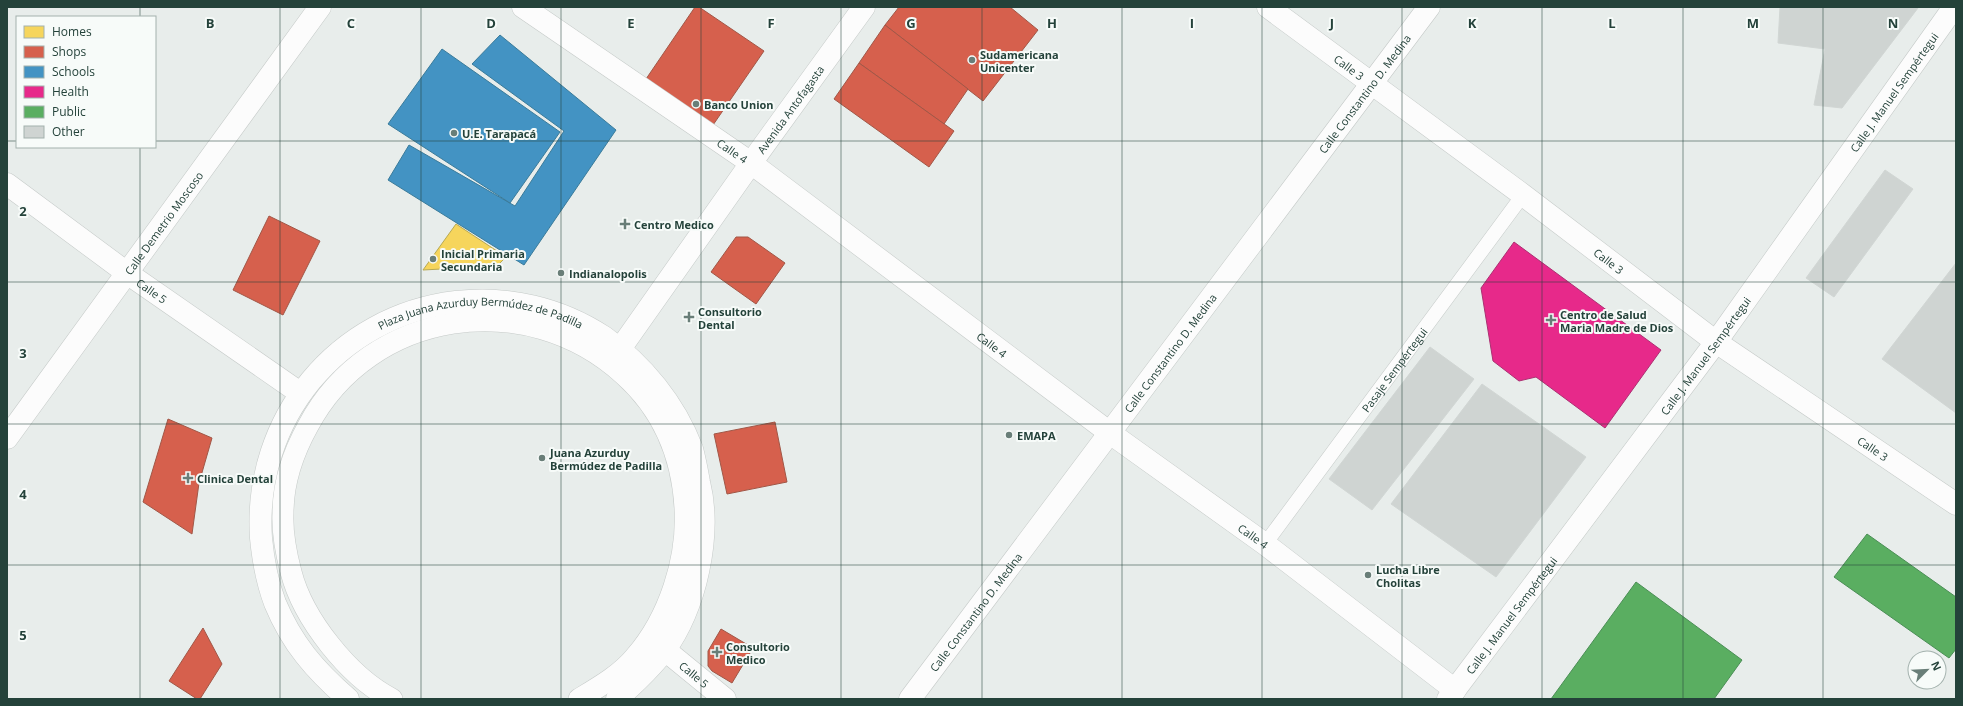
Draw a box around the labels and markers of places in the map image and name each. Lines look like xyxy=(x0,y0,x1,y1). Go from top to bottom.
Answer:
place label: Sudamericana Unicenter xyxy=(980,47,1059,75)
marker: Sudamericana Unicenter xyxy=(967,55,977,65)
place label: Banco Union xyxy=(704,97,774,112)
marker: Banco Union xyxy=(691,99,701,109)
place label: U.E. Tarapacá xyxy=(462,126,536,141)
marker: U.E. Tarapacá xyxy=(449,128,459,138)
place label: Centro Medico xyxy=(634,217,714,232)
marker: Centro Medico xyxy=(619,218,631,230)
place label: Inicial Primaria Secundaria xyxy=(441,246,525,274)
marker: Inicial Primaria Secundaria xyxy=(428,254,438,264)
place label: Indianalopolis xyxy=(569,266,647,281)
marker: Indianalopolis xyxy=(556,268,566,278)
place label: Consultorio Dental xyxy=(698,304,762,332)
place label: Centro de Salud Maria Madre de Dios xyxy=(1560,307,1674,335)
marker: Consultorio Dental xyxy=(683,311,695,323)
marker: Centro de Salud Maria Madre de Dios xyxy=(1545,314,1557,326)
place label: EMAPA xyxy=(1017,428,1056,443)
marker: EMAPA xyxy=(1004,430,1014,440)
place label: Juana Azurduy Bermúdez de Padilla xyxy=(549,445,662,473)
marker: Juana Azurduy Bermúdez de Padilla xyxy=(537,453,547,463)
place label: Clinica Dental xyxy=(197,471,273,486)
marker: Clinica Dental xyxy=(182,472,194,484)
place label: Lucha Libre Cholitas xyxy=(1376,562,1440,590)
marker: Lucha Libre Cholitas xyxy=(1363,570,1373,580)
place label: Consultorio Medico xyxy=(726,639,790,667)
marker: Consultorio Medico xyxy=(711,646,723,658)

